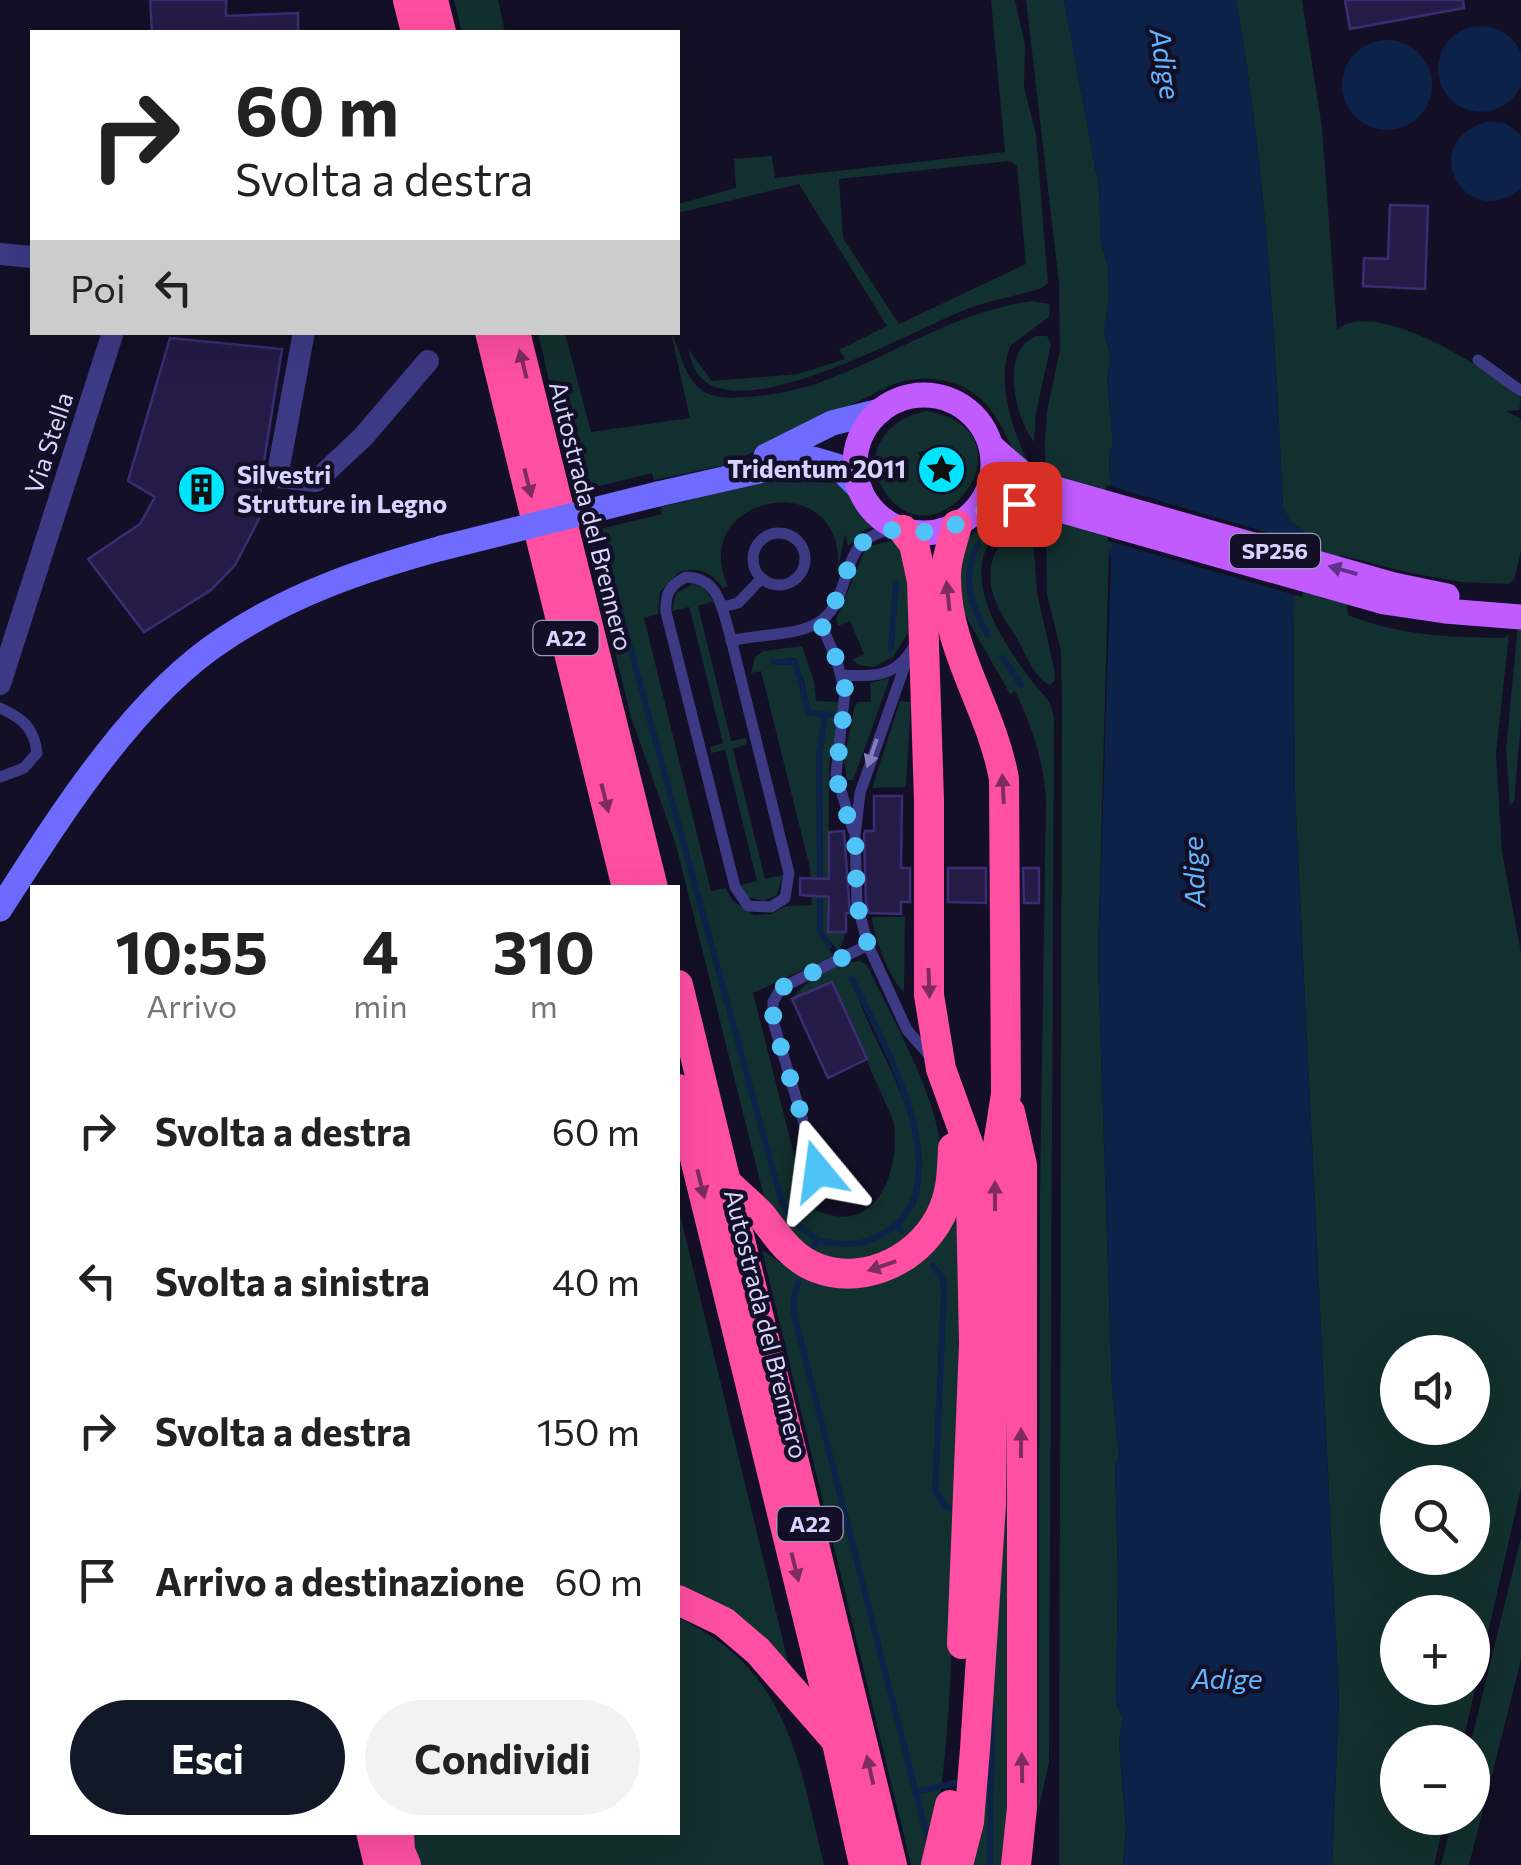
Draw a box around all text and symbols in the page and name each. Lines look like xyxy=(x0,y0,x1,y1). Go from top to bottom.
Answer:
water label: Adige xyxy=(1143,25,1188,102)
text: 60 m xyxy=(235,65,399,150)
icon: right xyxy=(70,70,200,200)
text: Svolta a destra xyxy=(235,150,533,205)
icon: left xyxy=(146,260,201,315)
text: Poi xyxy=(70,264,126,311)
one-way arrow xyxy=(514,348,530,379)
street label: Autostrada del Brennero xyxy=(544,378,640,653)
street label: Via Stella xyxy=(18,388,79,497)
place icon: Tridentum 2011 xyxy=(915,443,967,495)
place label: Tridentum 2011 xyxy=(727,453,906,483)
place label: Silvestri Strutture in Legno xyxy=(237,459,447,518)
pin xyxy=(977,462,1062,547)
building icon: Silvestri Strutture in Legno xyxy=(176,463,228,515)
one-way arrow xyxy=(521,468,536,499)
icon: arrive xyxy=(992,477,1047,532)
road number: SP256 xyxy=(1230,534,1320,568)
one-way arrow xyxy=(1327,562,1358,578)
one-way arrow xyxy=(939,579,955,611)
road number: A22 xyxy=(534,621,598,655)
one-way arrow xyxy=(864,739,879,769)
one-way arrow xyxy=(995,772,1011,804)
one-way arrow xyxy=(598,783,614,814)
water label: Adige xyxy=(1175,836,1211,909)
text: 10:55 xyxy=(115,913,268,986)
text: 4 xyxy=(362,913,399,986)
text: 310 xyxy=(493,913,595,986)
one-way arrow xyxy=(921,967,937,999)
text: Arrivo xyxy=(146,985,237,1025)
text: min xyxy=(353,985,408,1025)
text: m xyxy=(530,985,558,1025)
icon: right xyxy=(70,1103,125,1158)
text: Svolta a destra xyxy=(155,1107,411,1154)
text: 60 m xyxy=(552,1107,640,1154)
position arrow xyxy=(766,1119,870,1223)
one-way arrow xyxy=(694,1169,709,1200)
one-way arrow xyxy=(987,1180,1003,1212)
street label: Autostrada del Brennero xyxy=(719,1186,815,1461)
icon: left xyxy=(70,1253,125,1308)
text: Svolta a sinistra xyxy=(155,1257,430,1304)
text: 40 m xyxy=(552,1257,640,1304)
one-way arrow xyxy=(866,1259,896,1274)
map controls xyxy=(1380,1335,1490,1835)
button: sound xyxy=(1380,1335,1490,1445)
icon: right xyxy=(70,1403,125,1458)
text: Svolta a destra xyxy=(155,1407,411,1454)
text: 150 m xyxy=(537,1407,640,1454)
one-way arrow xyxy=(1013,1426,1029,1458)
button: search xyxy=(1380,1465,1490,1575)
road number: A22 xyxy=(778,1507,842,1541)
one-way arrow xyxy=(788,1552,804,1583)
icon: arrive xyxy=(70,1553,125,1608)
text: Arrivo a destinazione xyxy=(155,1557,525,1604)
text: 60 m xyxy=(555,1557,643,1604)
button: + xyxy=(1380,1595,1490,1705)
water label: Adige xyxy=(1190,1661,1263,1695)
button: Esci xyxy=(70,1700,345,1815)
button: Condividi xyxy=(365,1700,640,1815)
button: − xyxy=(1380,1725,1490,1835)
one-way arrow xyxy=(1014,1751,1030,1783)
one-way arrow xyxy=(862,1754,877,1785)

